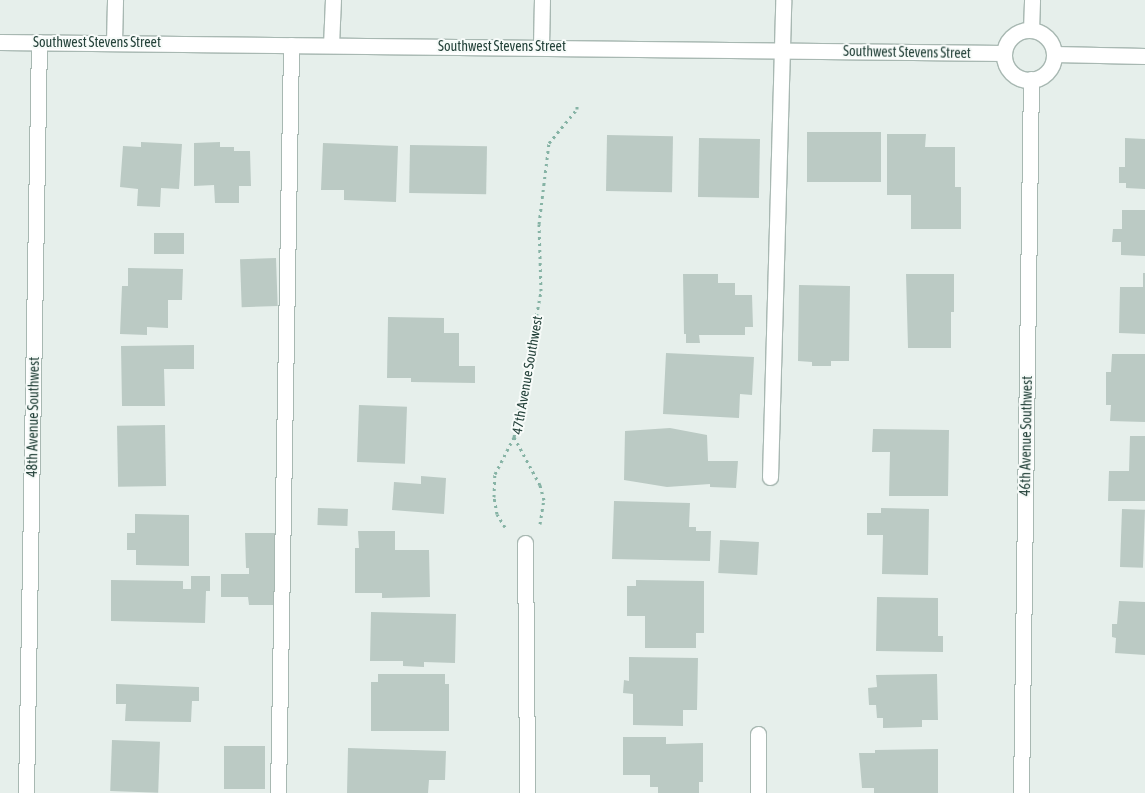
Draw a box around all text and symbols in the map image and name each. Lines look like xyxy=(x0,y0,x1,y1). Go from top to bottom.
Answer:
street label: Southwest Stevens Street xyxy=(33,34,161,50)
street label: Southwest Stevens Street xyxy=(438,38,566,54)
street label: Southwest Stevens Street xyxy=(843,42,971,62)
street label: 47th Avenue Southwest xyxy=(508,314,546,436)
street label: 48th Avenue Southwest xyxy=(24,357,42,477)
street label: 46th Avenue Southwest xyxy=(1017,376,1035,496)

